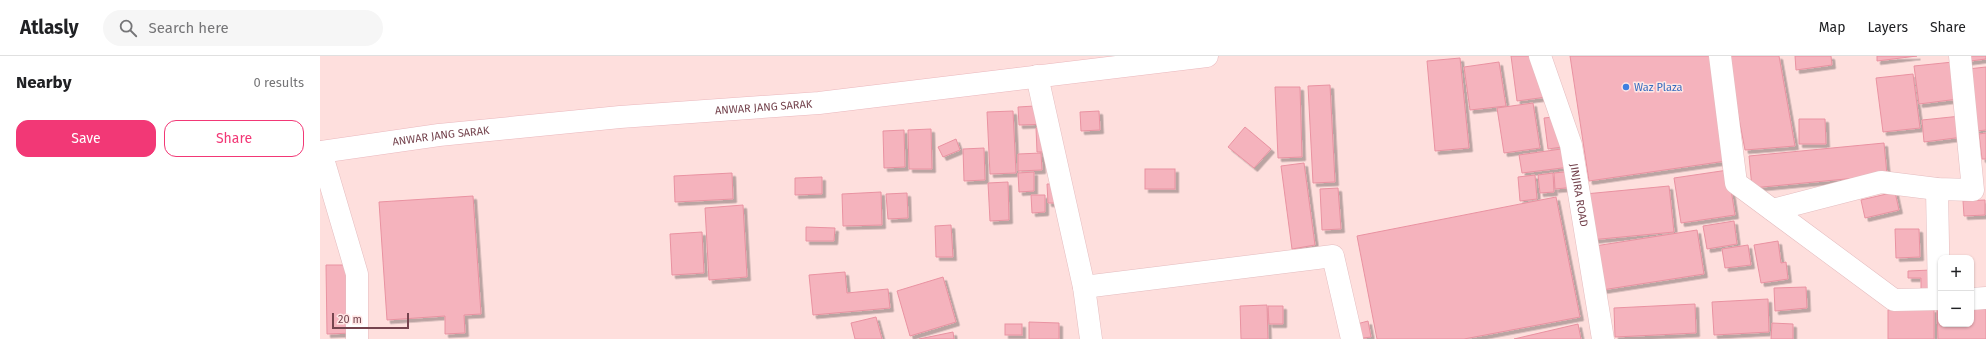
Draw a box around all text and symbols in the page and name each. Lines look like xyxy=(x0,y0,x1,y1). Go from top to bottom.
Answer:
search box xyxy=(103,10,383,46)
text: Atlasly xyxy=(20,16,79,39)
icon: search xyxy=(117,17,139,39)
text: Search here xyxy=(149,19,229,37)
text: Map xyxy=(1819,19,1845,36)
text: Layers xyxy=(1867,19,1908,36)
text: Share xyxy=(1930,19,1966,36)
text: Nearby xyxy=(16,72,71,93)
text: 0 results xyxy=(253,75,304,90)
place label: Waz Plaza xyxy=(1634,81,1683,94)
marker: Waz Plaza xyxy=(1621,82,1631,92)
street label: ANWAR JANG SARAK xyxy=(714,97,813,117)
button: Save xyxy=(16,120,156,157)
button: Share xyxy=(164,120,304,157)
street label: ANWAR JANG SARAK xyxy=(392,123,490,148)
street label: JINJIRA ROAD xyxy=(1568,162,1591,228)
map controls xyxy=(1938,255,1974,327)
button: + xyxy=(1938,255,1974,291)
button: − xyxy=(1938,291,1974,327)
scale bar xyxy=(332,311,409,330)
text: 20 m xyxy=(338,313,362,326)

